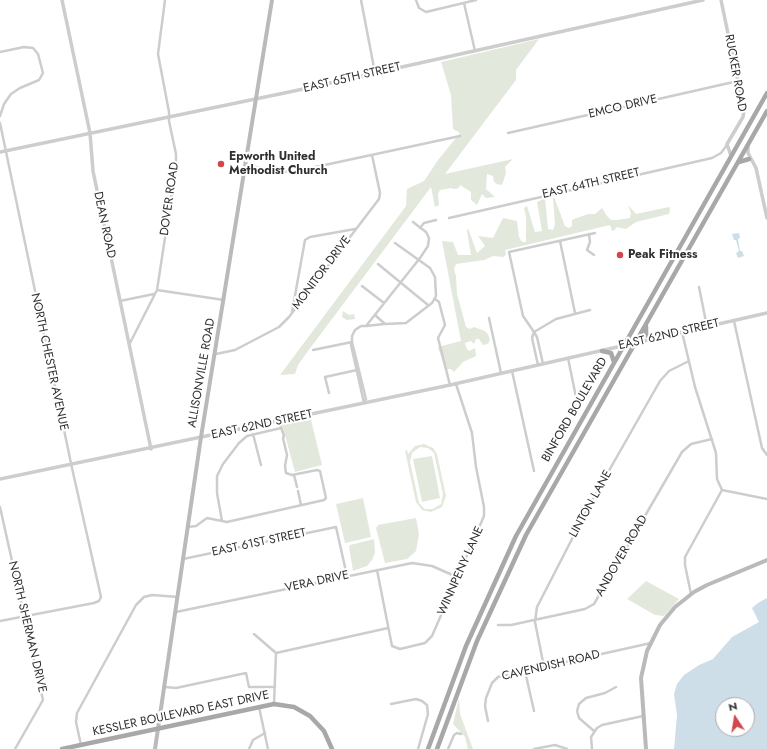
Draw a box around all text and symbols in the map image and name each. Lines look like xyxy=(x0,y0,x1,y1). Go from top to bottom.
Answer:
street label: RUCKER ROAD xyxy=(721,33,749,113)
street label: EAST 65TH STREET xyxy=(302,60,402,96)
street label: EMCO DRIVE xyxy=(587,92,659,122)
place label: Epworth United Methodist Church xyxy=(229,150,328,178)
marker: Epworth United Methodist Church xyxy=(216,159,226,169)
street label: DOVER ROAD xyxy=(158,161,182,237)
street label: EAST 64TH STREET xyxy=(541,166,641,202)
street label: DEAN ROAD xyxy=(90,190,118,260)
street label: MONITOR DRIVE xyxy=(290,233,354,313)
place label: Peak Fitness xyxy=(628,248,697,262)
marker: Peak Fitness xyxy=(615,250,625,260)
street label: NORTH CHESTER AVENUE xyxy=(27,292,71,432)
street label: EAST 62ND STREET xyxy=(617,316,721,354)
street label: ALLISONVILLE ROAD xyxy=(185,317,219,429)
street label: BINFORD BOULEVARD xyxy=(539,355,611,465)
street label: EAST 62ND STREET xyxy=(210,407,314,443)
street label: LINTON LANE xyxy=(567,468,615,540)
street label: ANDOVER ROAD xyxy=(593,513,651,599)
street label: WINNPENY LANE xyxy=(435,524,487,618)
street label: EAST 61ST STREET xyxy=(211,526,307,560)
street label: NORTH SHERMAN DRIVE xyxy=(5,560,49,694)
street label: VERA DRIVE xyxy=(284,568,350,596)
street label: CAVENDISH ROAD xyxy=(500,648,602,684)
street label: KESSLER BOULEVARD EAST DRIVE xyxy=(91,688,271,740)
north arrow xyxy=(715,697,755,737)
text: N xyxy=(727,698,739,715)

